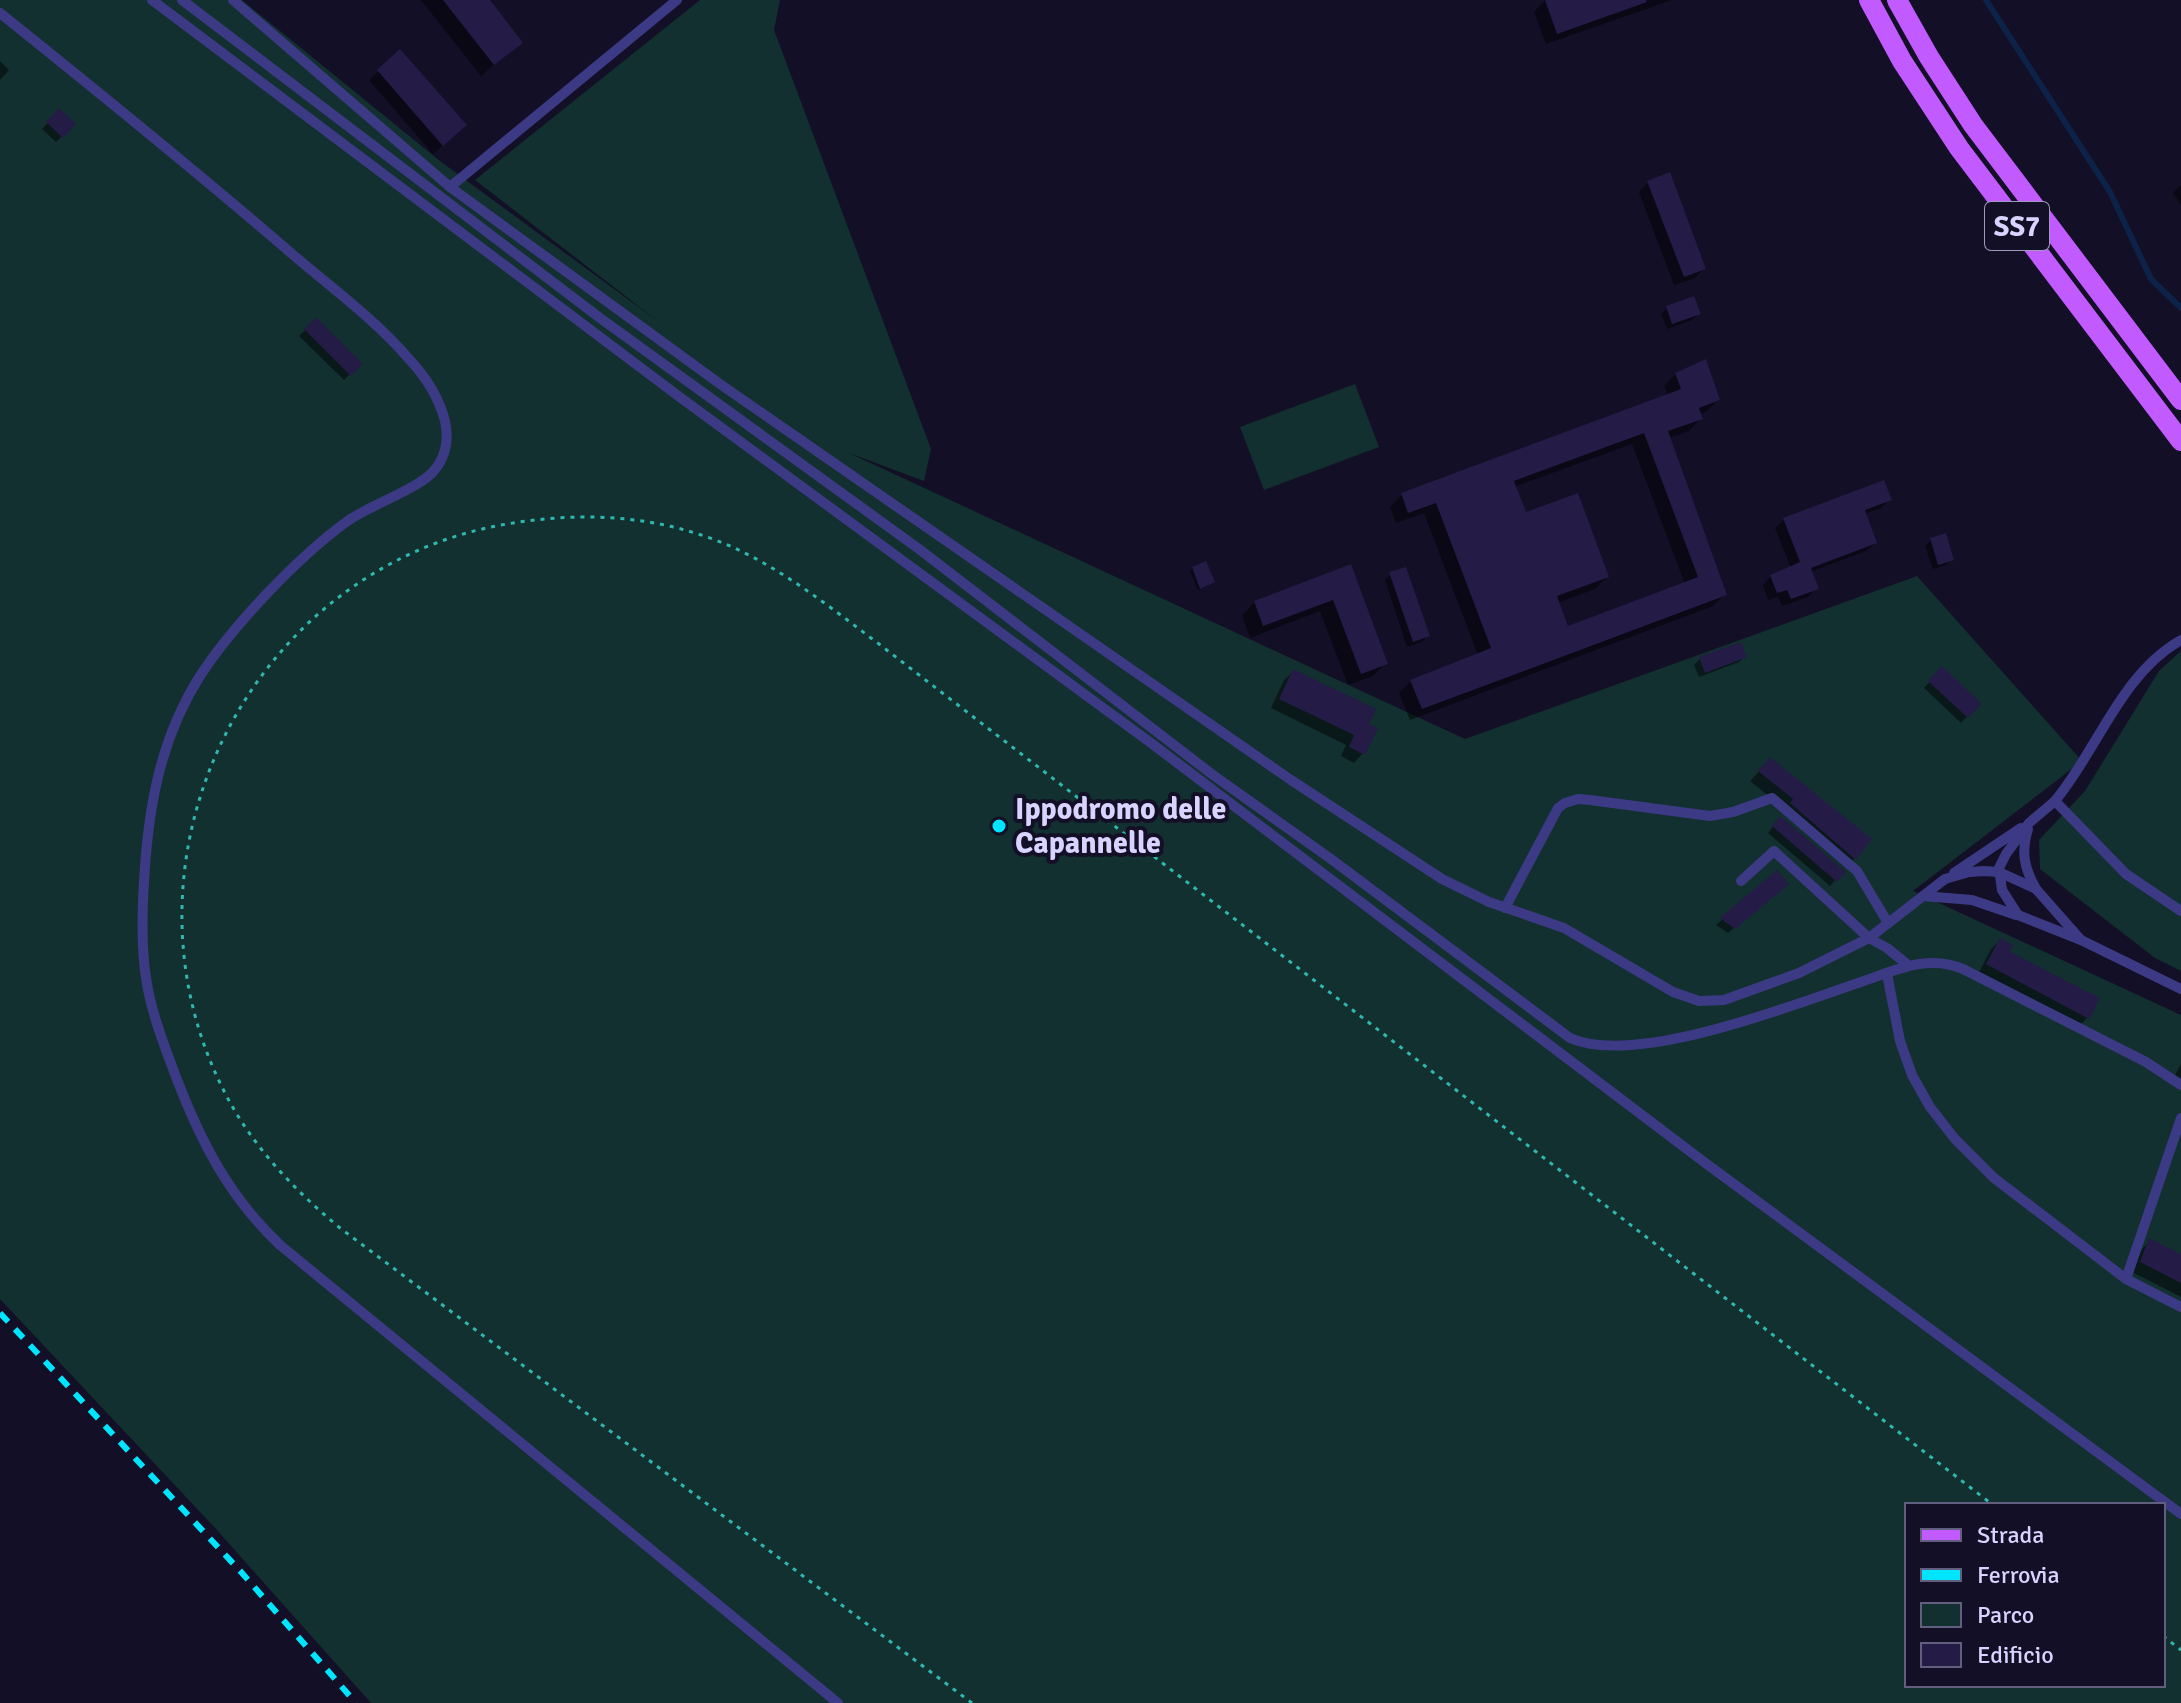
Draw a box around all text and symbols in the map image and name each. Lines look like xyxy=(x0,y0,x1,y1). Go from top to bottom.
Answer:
road number: SS7 xyxy=(1985,202,2049,250)
place label: Ippodromo delle Capannelle xyxy=(1015,791,1226,862)
marker: Ippodromo delle Capannelle xyxy=(990,817,1008,835)
legend xyxy=(1905,1503,2165,1687)
text: Strada xyxy=(1977,1520,2044,1550)
text: Ferrovia xyxy=(1977,1560,2060,1590)
text: Parco xyxy=(1977,1600,2034,1630)
text: Edificio xyxy=(1977,1640,2054,1670)

